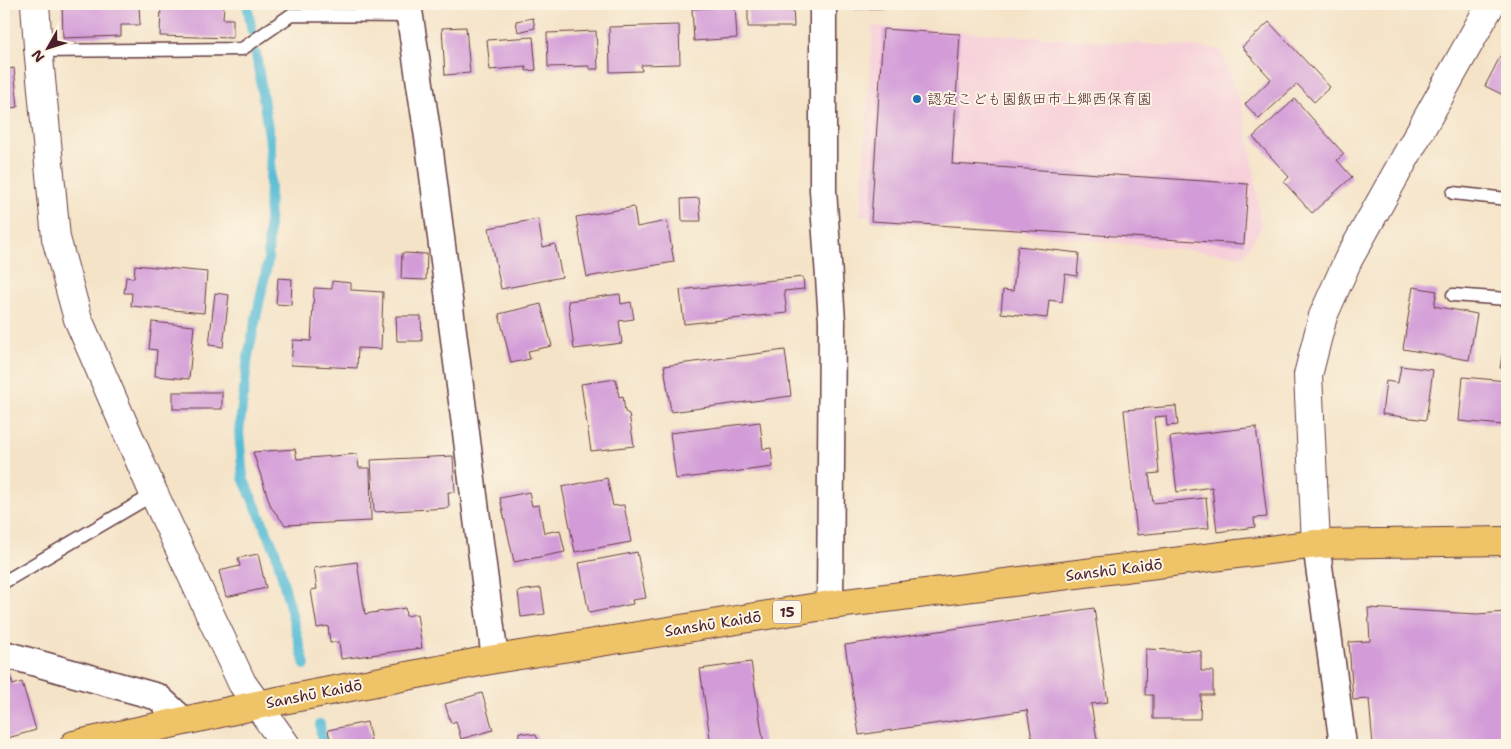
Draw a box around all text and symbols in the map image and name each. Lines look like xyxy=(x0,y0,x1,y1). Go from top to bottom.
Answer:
north arrow xyxy=(22,22,72,72)
text: N xyxy=(27,46,48,66)
place label: 認定こども園飯田市上郷西保育園 xyxy=(927,89,1152,109)
marker: 認定こども園飯田市上郷西保育園 xyxy=(911,93,923,105)
street label: Sanshū Kaidō xyxy=(1064,554,1164,586)
road number: 15 xyxy=(773,600,801,624)
street label: Sanshū Kaidō xyxy=(663,606,763,642)
street label: Sanshū Kaidō xyxy=(264,675,364,713)

